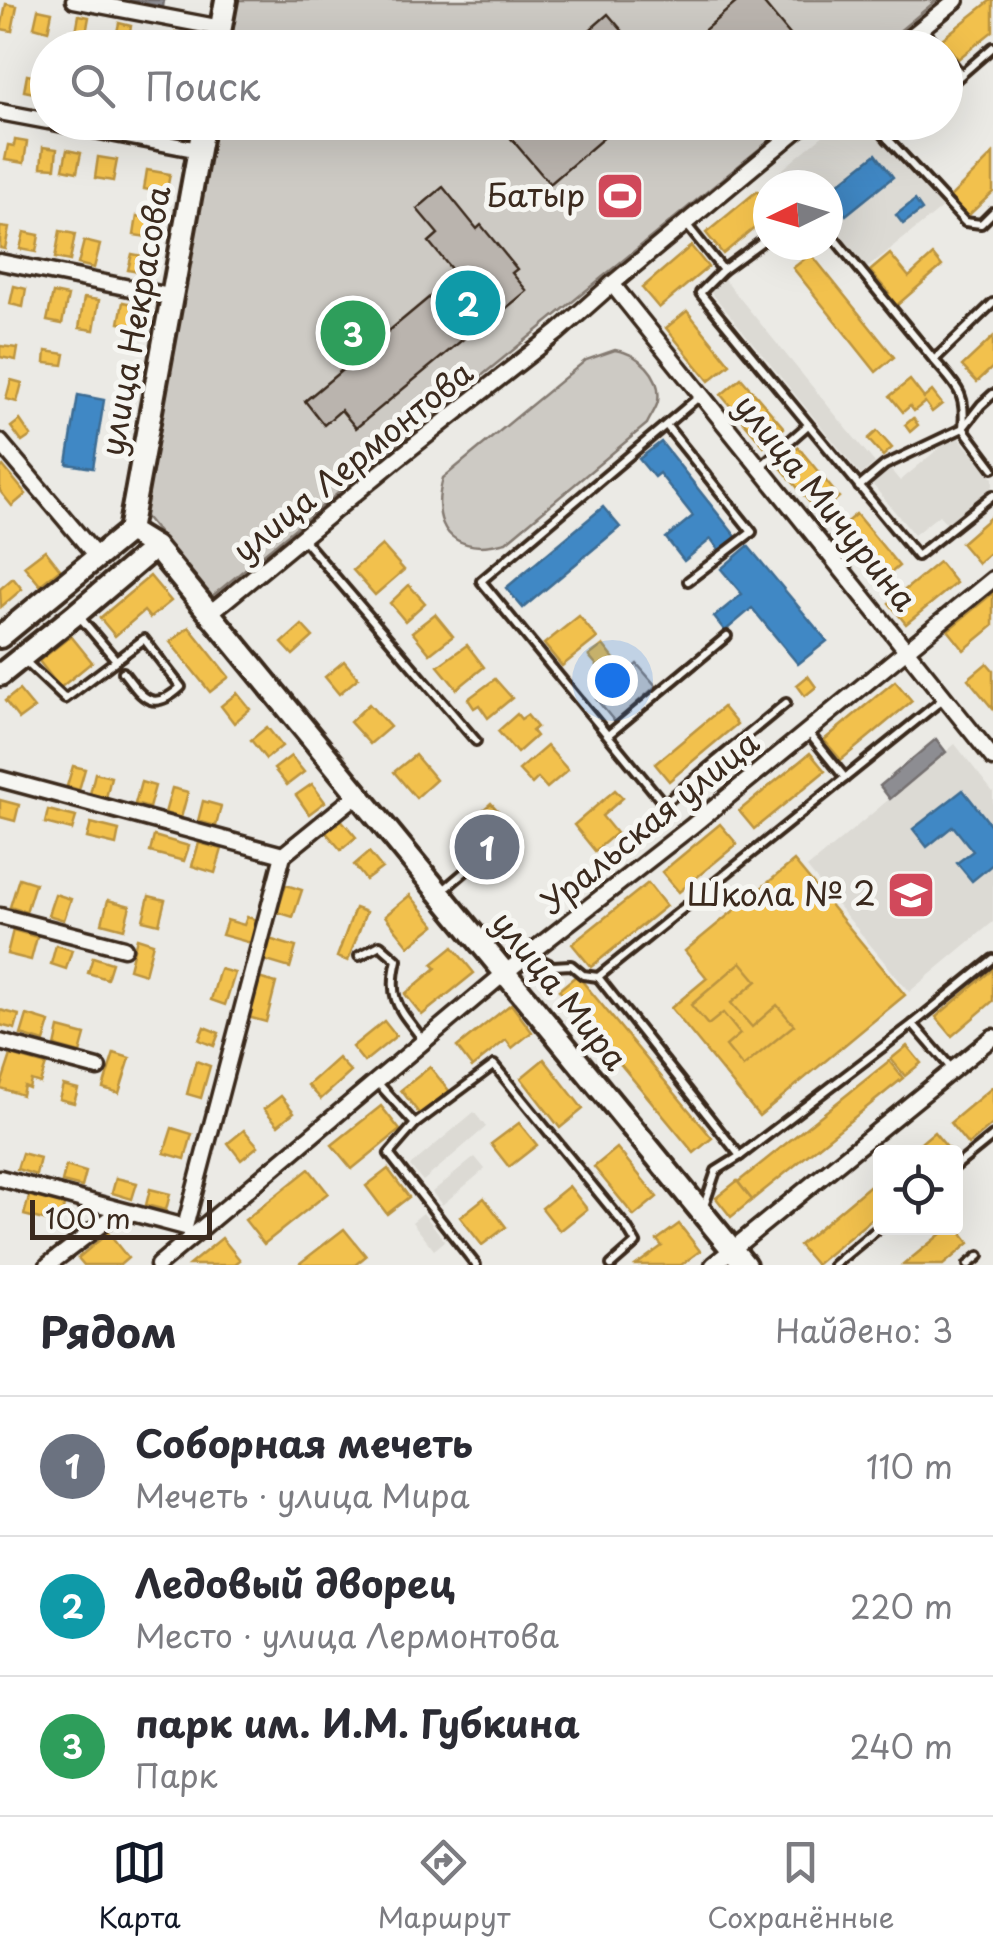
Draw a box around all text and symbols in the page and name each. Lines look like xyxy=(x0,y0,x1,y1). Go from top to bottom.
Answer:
search box xyxy=(30,30,963,140)
text: Поиск xyxy=(145,57,260,114)
icon: search xyxy=(65,58,120,113)
place label: Батыр xyxy=(486,170,585,218)
sports icon: Батыр xyxy=(594,170,646,222)
north arrow xyxy=(753,170,843,260)
street label: улица Некрасова xyxy=(87,182,181,460)
pin: 2 xyxy=(436,266,500,340)
pin: 3 xyxy=(320,296,386,370)
street label: улица Лермонтова xyxy=(221,348,482,573)
street label: улица Мичурина xyxy=(724,383,929,620)
your location xyxy=(587,655,638,706)
street label: Уральская улица xyxy=(529,718,768,925)
pin: 1 xyxy=(454,810,520,884)
place label: Школа № 2 xyxy=(687,869,876,917)
school or university icon: Школа № 2 xyxy=(885,869,937,921)
street label: улица Мира xyxy=(481,900,640,1080)
map controls xyxy=(873,1145,963,1235)
button: locate xyxy=(873,1145,963,1235)
scale bar xyxy=(30,1195,212,1240)
text: 100 m xyxy=(45,1196,131,1239)
text: Рядом xyxy=(40,1299,177,1362)
text: Найдено: 3 xyxy=(775,1306,953,1354)
text: Соборная мечеть xyxy=(135,1414,473,1471)
text: 1 xyxy=(65,1442,80,1490)
text: 110 m xyxy=(866,1442,953,1490)
text: Мечеть · улица Мира xyxy=(135,1471,470,1519)
text: Ледовый дворец xyxy=(135,1554,454,1611)
text: 2 xyxy=(61,1582,84,1630)
text: 220 m xyxy=(850,1582,953,1630)
text: Место · улица Лермонтова xyxy=(135,1611,559,1659)
text: парк им. И.М. Губкина xyxy=(135,1694,580,1751)
text: 3 xyxy=(62,1722,83,1770)
text: 240 m xyxy=(850,1722,953,1770)
text: Парк xyxy=(135,1751,218,1799)
tab: Карта xyxy=(99,1835,181,1938)
tab: Маршрут xyxy=(378,1835,510,1938)
tab: Сохранённые xyxy=(707,1835,894,1938)

